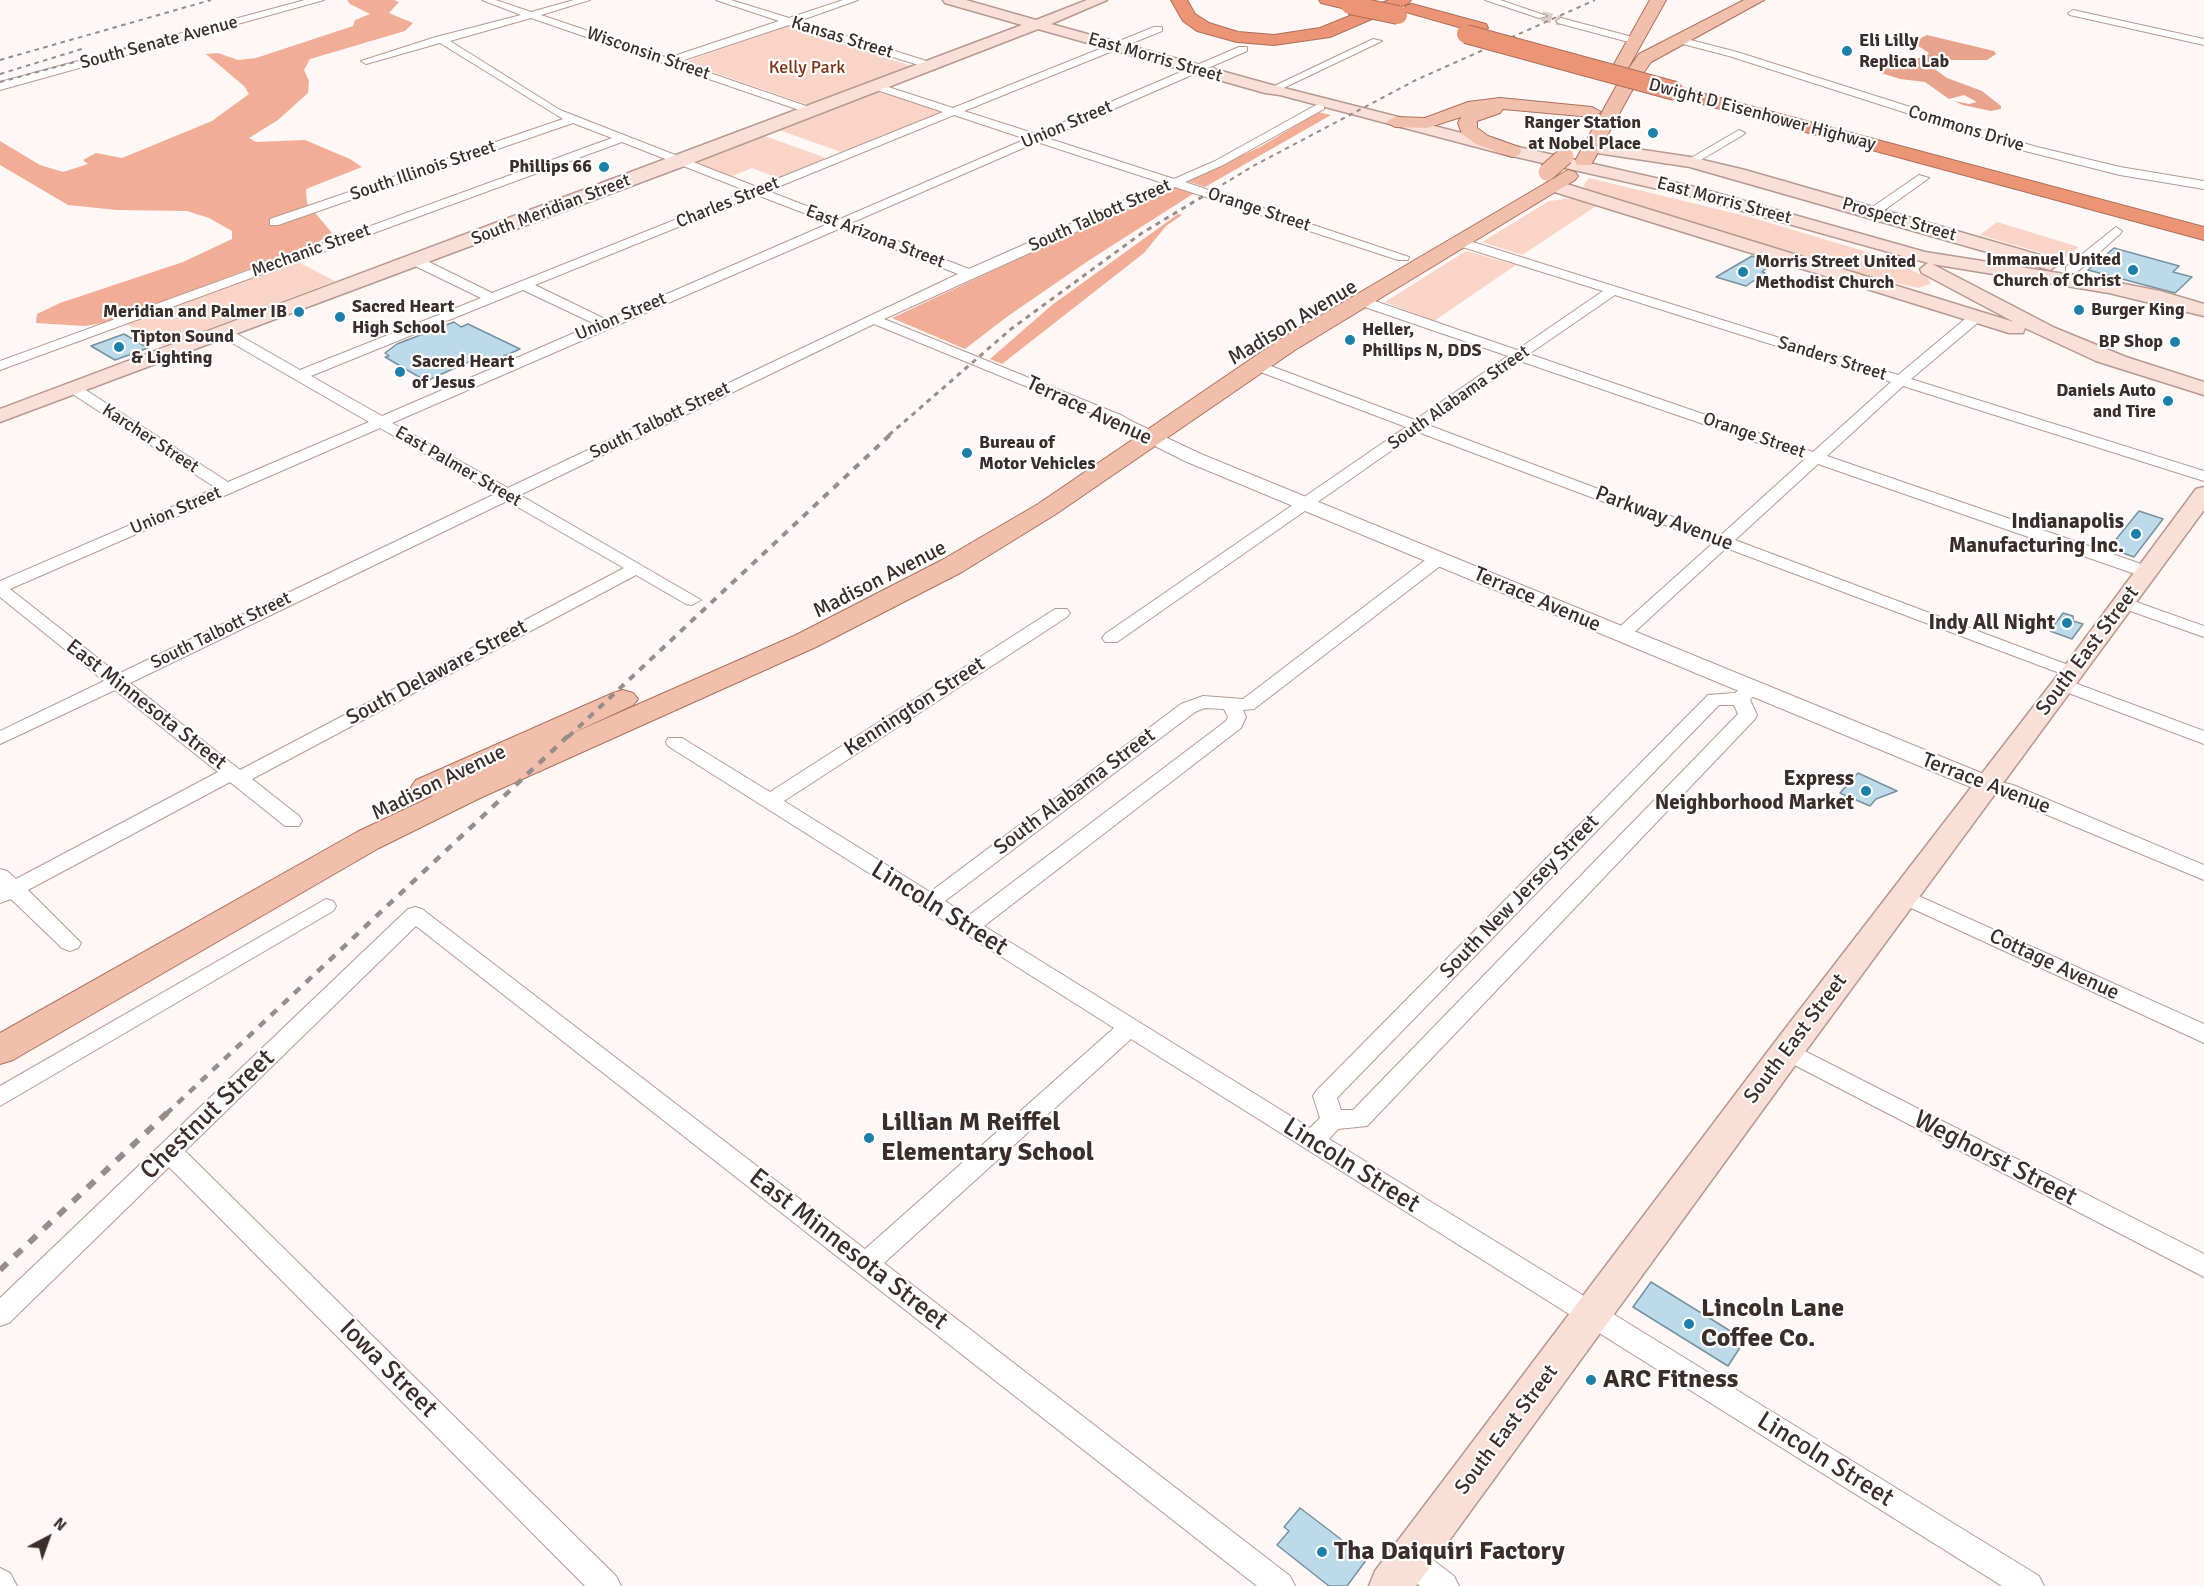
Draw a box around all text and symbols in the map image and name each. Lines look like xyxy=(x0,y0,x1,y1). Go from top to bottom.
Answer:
street label: South Senate Avenue xyxy=(78,12,240,74)
street label: Kansas Street xyxy=(788,12,896,64)
street label: Wisconsin Street xyxy=(583,23,713,85)
street label: East Morris Street xyxy=(1086,29,1224,87)
place label: Eli Lilly Replica Lab xyxy=(1859,30,1949,72)
marker: Eli Lilly Replica Lab xyxy=(1840,44,1854,58)
park label: Kelly Park xyxy=(769,57,845,79)
street label: Dwight D Eisenhower Highway xyxy=(1646,74,1878,156)
street label: Union Street xyxy=(1018,96,1116,154)
street label: Commons Drive xyxy=(1905,101,2027,157)
place label: Ranger Station at Nobel Place xyxy=(1524,112,1641,154)
marker: Ranger Station at Nobel Place xyxy=(1646,126,1660,140)
street label: South Illinois Street xyxy=(347,136,499,206)
place label: Phillips 66 xyxy=(509,156,592,178)
marker: Phillips 66 xyxy=(597,160,611,174)
street label: South Meridian Street xyxy=(468,170,634,250)
street label: Charles Street xyxy=(673,173,783,233)
street label: East Morris Street xyxy=(1654,173,1794,229)
street label: South Talbott Street xyxy=(1026,175,1174,257)
street label: Orange Street xyxy=(1205,183,1313,237)
street label: Prospect Street xyxy=(1839,193,1959,247)
street label: East Arizona Street xyxy=(802,201,948,273)
street label: Mechanic Street xyxy=(249,219,373,283)
place label: Immanuel United Church of Christ xyxy=(1986,249,2121,292)
place label: Morris Street United Methodist Church xyxy=(1755,251,1916,294)
marker: Immanuel United Church of Christ xyxy=(2126,263,2140,277)
marker: Morris Street United Methodist Church xyxy=(1736,265,1750,279)
street label: Madison Avenue xyxy=(1224,275,1362,371)
street label: Union Street xyxy=(572,288,670,346)
place label: Sacred Heart High School xyxy=(352,296,454,338)
place label: Burger King xyxy=(2091,299,2185,321)
place label: Meridian and Palmer IB xyxy=(103,301,287,323)
marker: Burger King xyxy=(2072,303,2086,317)
marker: Meridian and Palmer IB xyxy=(292,305,306,319)
marker: Sacred Heart High School xyxy=(333,310,347,324)
place label: Heller, Phillips N, DDS xyxy=(1362,319,1481,362)
place label: Tipton Sound & Lighting xyxy=(131,326,234,368)
place label: BP Shop xyxy=(2098,331,2163,353)
street label: Sanders Street xyxy=(1775,332,1889,386)
marker: Heller, Phillips N, DDS xyxy=(1343,333,1357,347)
marker: BP Shop xyxy=(2168,335,2182,349)
marker: Tipton Sound & Lighting xyxy=(112,340,126,354)
street label: South Alabama Street xyxy=(1384,341,1534,455)
place label: Sacred Heart of Jesus xyxy=(412,351,514,394)
marker: Sacred Heart of Jesus xyxy=(393,365,407,379)
street label: Terrace Avenue xyxy=(1022,371,1156,451)
street label: South Talbott Street xyxy=(586,378,734,464)
place label: Daniels Auto and Tire xyxy=(2056,380,2156,422)
marker: Daniels Auto and Tire xyxy=(2161,394,2175,408)
street label: Karcher Street xyxy=(98,400,202,478)
street label: Orange Street xyxy=(1700,408,1808,464)
street label: East Palmer Street xyxy=(391,422,525,512)
place label: Bureau of Motor Vehicles xyxy=(979,432,1096,474)
marker: Bureau of Motor Vehicles xyxy=(960,446,974,460)
street label: Parkway Avenue xyxy=(1591,481,1737,557)
street label: Union Street xyxy=(127,482,225,540)
place label: Indianapolis Manufacturing Inc. xyxy=(1949,509,2124,559)
marker: Indianapolis Manufacturing Inc. xyxy=(2129,527,2143,541)
street label: Madison Avenue xyxy=(809,536,951,624)
street label: Terrace Avenue xyxy=(1470,562,1604,638)
street label: South East Street xyxy=(2031,581,2145,721)
street label: South Talbott Street xyxy=(147,588,295,674)
place label: Indy All Night xyxy=(1928,610,2055,636)
street label: South Delaware Street xyxy=(342,615,532,731)
marker: Indy All Night xyxy=(2060,616,2074,630)
street label: East Minnesota Street xyxy=(61,634,231,776)
street label: Kennington Street xyxy=(840,652,990,762)
street label: South Alabama Street xyxy=(989,723,1161,861)
street label: Madison Avenue xyxy=(368,740,510,826)
street label: Terrace Avenue xyxy=(1918,748,2054,820)
place label: Express Neighborhood Market xyxy=(1655,766,1854,816)
marker: Express Neighborhood Market xyxy=(1859,784,1873,798)
street label: South New Jersey Street xyxy=(1435,810,1605,984)
street label: Lincoln Street xyxy=(865,855,1013,963)
street label: Cottage Avenue xyxy=(1985,924,2123,1006)
street label: South East Street xyxy=(1739,969,1853,1109)
street label: Chestnut Street xyxy=(134,1043,282,1187)
street label: Weghorst Street xyxy=(1908,1104,2082,1214)
place label: Lillian M Reiffel Elementary School xyxy=(881,1107,1094,1168)
street label: Lincoln Street xyxy=(1277,1112,1425,1220)
marker: Lillian M Reiffel Elementary School xyxy=(862,1131,876,1145)
street label: East Minnesota Street xyxy=(742,1163,954,1337)
place label: Lincoln Lane Coffee Co. xyxy=(1701,1293,1844,1354)
street label: Iowa Street xyxy=(332,1313,444,1425)
marker: Lincoln Lane Coffee Co. xyxy=(1682,1317,1696,1331)
street label: South East Street xyxy=(1450,1360,1564,1500)
place label: ARC Fitness xyxy=(1603,1364,1738,1396)
marker: ARC Fitness xyxy=(1584,1373,1598,1387)
street label: Lincoln Street xyxy=(1751,1406,1899,1514)
north arrow xyxy=(18,1508,78,1568)
text: N xyxy=(49,1513,71,1536)
place label: Tha Daiquiri Factory xyxy=(1334,1536,1565,1568)
marker: Tha Daiquiri Factory xyxy=(1315,1545,1329,1559)

